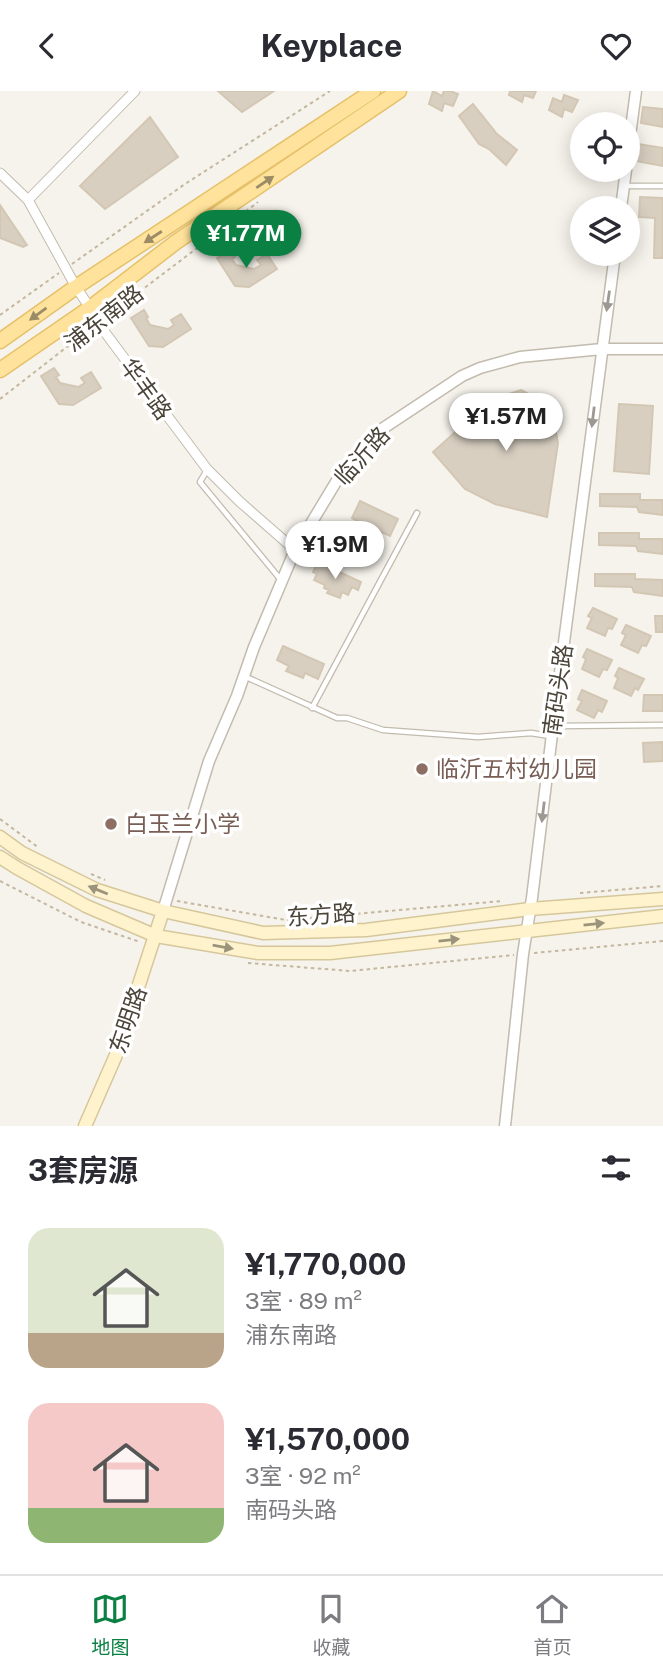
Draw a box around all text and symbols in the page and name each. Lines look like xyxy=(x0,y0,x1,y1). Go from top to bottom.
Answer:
icon: back xyxy=(28,27,66,65)
text: Keyplace xyxy=(261,27,402,64)
icon: heart xyxy=(597,27,635,65)
map controls xyxy=(570,112,640,266)
button: locate xyxy=(570,112,640,182)
one-way arrow xyxy=(255,176,274,189)
button: layers xyxy=(570,196,640,266)
pin: ¥1.77M xyxy=(189,211,303,270)
text: ¥1.77M xyxy=(206,219,286,246)
one-way arrow xyxy=(144,230,162,244)
street label: 浦东南路 xyxy=(59,279,148,357)
one-way arrow xyxy=(603,290,614,312)
one-way arrow xyxy=(29,307,47,321)
street label: 华丰路 xyxy=(115,353,178,425)
pin: ¥1.57M xyxy=(449,393,563,453)
text: ¥1.57M xyxy=(465,402,547,429)
one-way arrow xyxy=(588,406,599,428)
street label: 临沂路 xyxy=(329,421,395,490)
pin: ¥1.9M xyxy=(286,521,384,581)
text: ¥1.9M xyxy=(301,530,369,557)
street label: 南码头路 xyxy=(538,642,577,737)
place label: 临沂五村幼儿园 xyxy=(436,755,597,782)
marker: 临沂五村幼儿园 xyxy=(414,761,430,777)
one-way arrow xyxy=(537,801,548,823)
place label: 白玉兰小学 xyxy=(125,810,240,837)
marker: 白玉兰小学 xyxy=(103,816,119,832)
one-way arrow xyxy=(87,884,108,895)
street label: 东方路 xyxy=(286,899,356,930)
one-way arrow xyxy=(583,918,605,929)
one-way arrow xyxy=(439,934,461,945)
one-way arrow xyxy=(212,942,234,953)
street label: 东明路 xyxy=(104,983,152,1057)
icon: filters xyxy=(597,1149,635,1187)
text: 3套房源 xyxy=(28,1152,138,1188)
text: ¥1,770,000 xyxy=(245,1246,406,1282)
icon: home xyxy=(84,1256,168,1340)
text: 3室 · 89 m² xyxy=(245,1287,362,1314)
text: 浦东南路 xyxy=(245,1321,337,1348)
text: ¥1,570,000 xyxy=(245,1421,410,1457)
icon: home xyxy=(84,1431,168,1515)
text: 3室 · 92 m² xyxy=(245,1462,361,1489)
text: 南码头路 xyxy=(245,1496,337,1523)
tab: 地图 xyxy=(91,1590,130,1659)
tab: 收藏 xyxy=(312,1590,351,1659)
tab: 首页 xyxy=(533,1590,572,1659)

